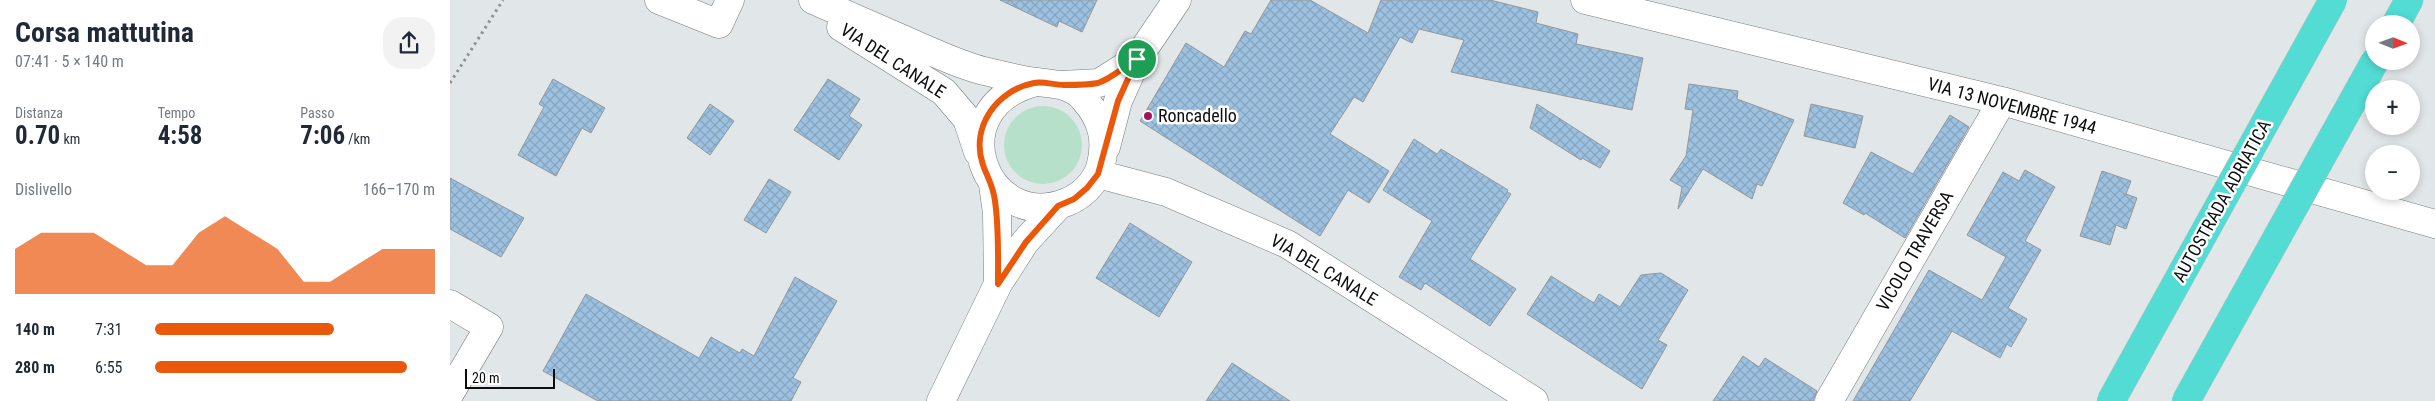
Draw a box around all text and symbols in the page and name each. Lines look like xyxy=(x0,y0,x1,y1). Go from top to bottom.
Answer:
north arrow xyxy=(2365,15,2420,70)
map controls xyxy=(2365,15,2420,200)
text: Corsa mattutina xyxy=(15,16,194,49)
button: share xyxy=(383,17,435,69)
street label: VIA DEL CANALE xyxy=(837,19,950,102)
pin xyxy=(1116,38,1158,80)
icon: arrive xyxy=(1123,45,1151,73)
text: 07:41 · 5 × 140 m xyxy=(15,52,124,71)
street label: VIA 13 NOVEMBRE 1944 xyxy=(1926,73,2099,138)
button: + xyxy=(2365,80,2420,135)
text: Distanza xyxy=(15,105,63,121)
text: Tempo xyxy=(158,105,195,121)
text: Passo xyxy=(300,105,335,121)
place label: Roncadello xyxy=(1158,105,1237,126)
marker: Roncadello xyxy=(1142,110,1154,122)
street label: AUTOSTRADA ADRIATICA xyxy=(2168,116,2275,285)
text: 0.70 xyxy=(15,121,60,150)
text: 4:58 xyxy=(158,121,202,150)
text: 7:06 xyxy=(300,121,345,150)
text: km xyxy=(60,131,80,147)
text: /km xyxy=(345,131,370,147)
button: − xyxy=(2365,145,2420,200)
text: Dislivello xyxy=(15,180,72,199)
text: 166–170 m xyxy=(363,180,435,199)
street label: VICOLO TRAVERSA xyxy=(1872,186,1958,314)
street label: VIA DEL CANALE xyxy=(1267,229,1382,310)
text: 140 m xyxy=(15,320,55,339)
text: 7:31 xyxy=(95,320,122,339)
text: 280 m xyxy=(15,358,55,377)
text: 6:55 xyxy=(95,358,122,377)
scale bar xyxy=(465,366,555,389)
text: 20 m xyxy=(472,370,500,386)

